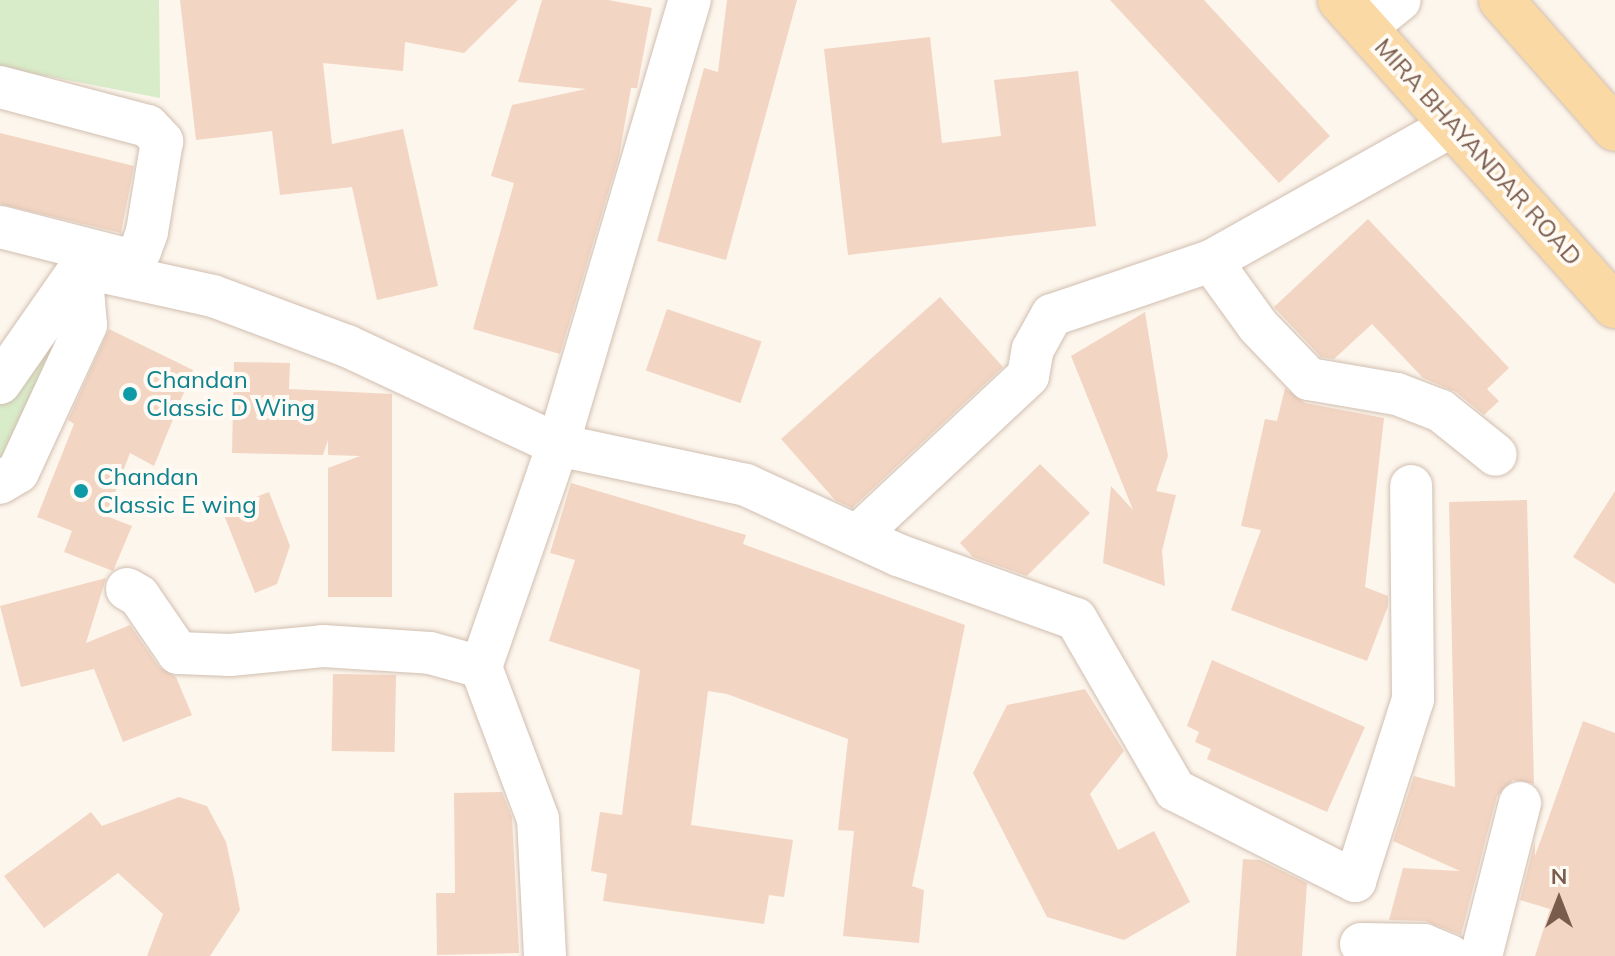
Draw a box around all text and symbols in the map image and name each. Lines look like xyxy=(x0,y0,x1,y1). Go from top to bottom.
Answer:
street label: MIRA BHAYANDAR ROAD xyxy=(1369,33,1587,271)
place label: Chandan Classic D Wing xyxy=(146,366,315,422)
marker: Chandan Classic D Wing xyxy=(121,385,139,403)
place label: Chandan Classic E wing xyxy=(97,463,257,519)
marker: Chandan Classic E wing xyxy=(72,482,90,500)
north arrow xyxy=(1519,860,1599,940)
text: N xyxy=(1551,862,1567,890)

